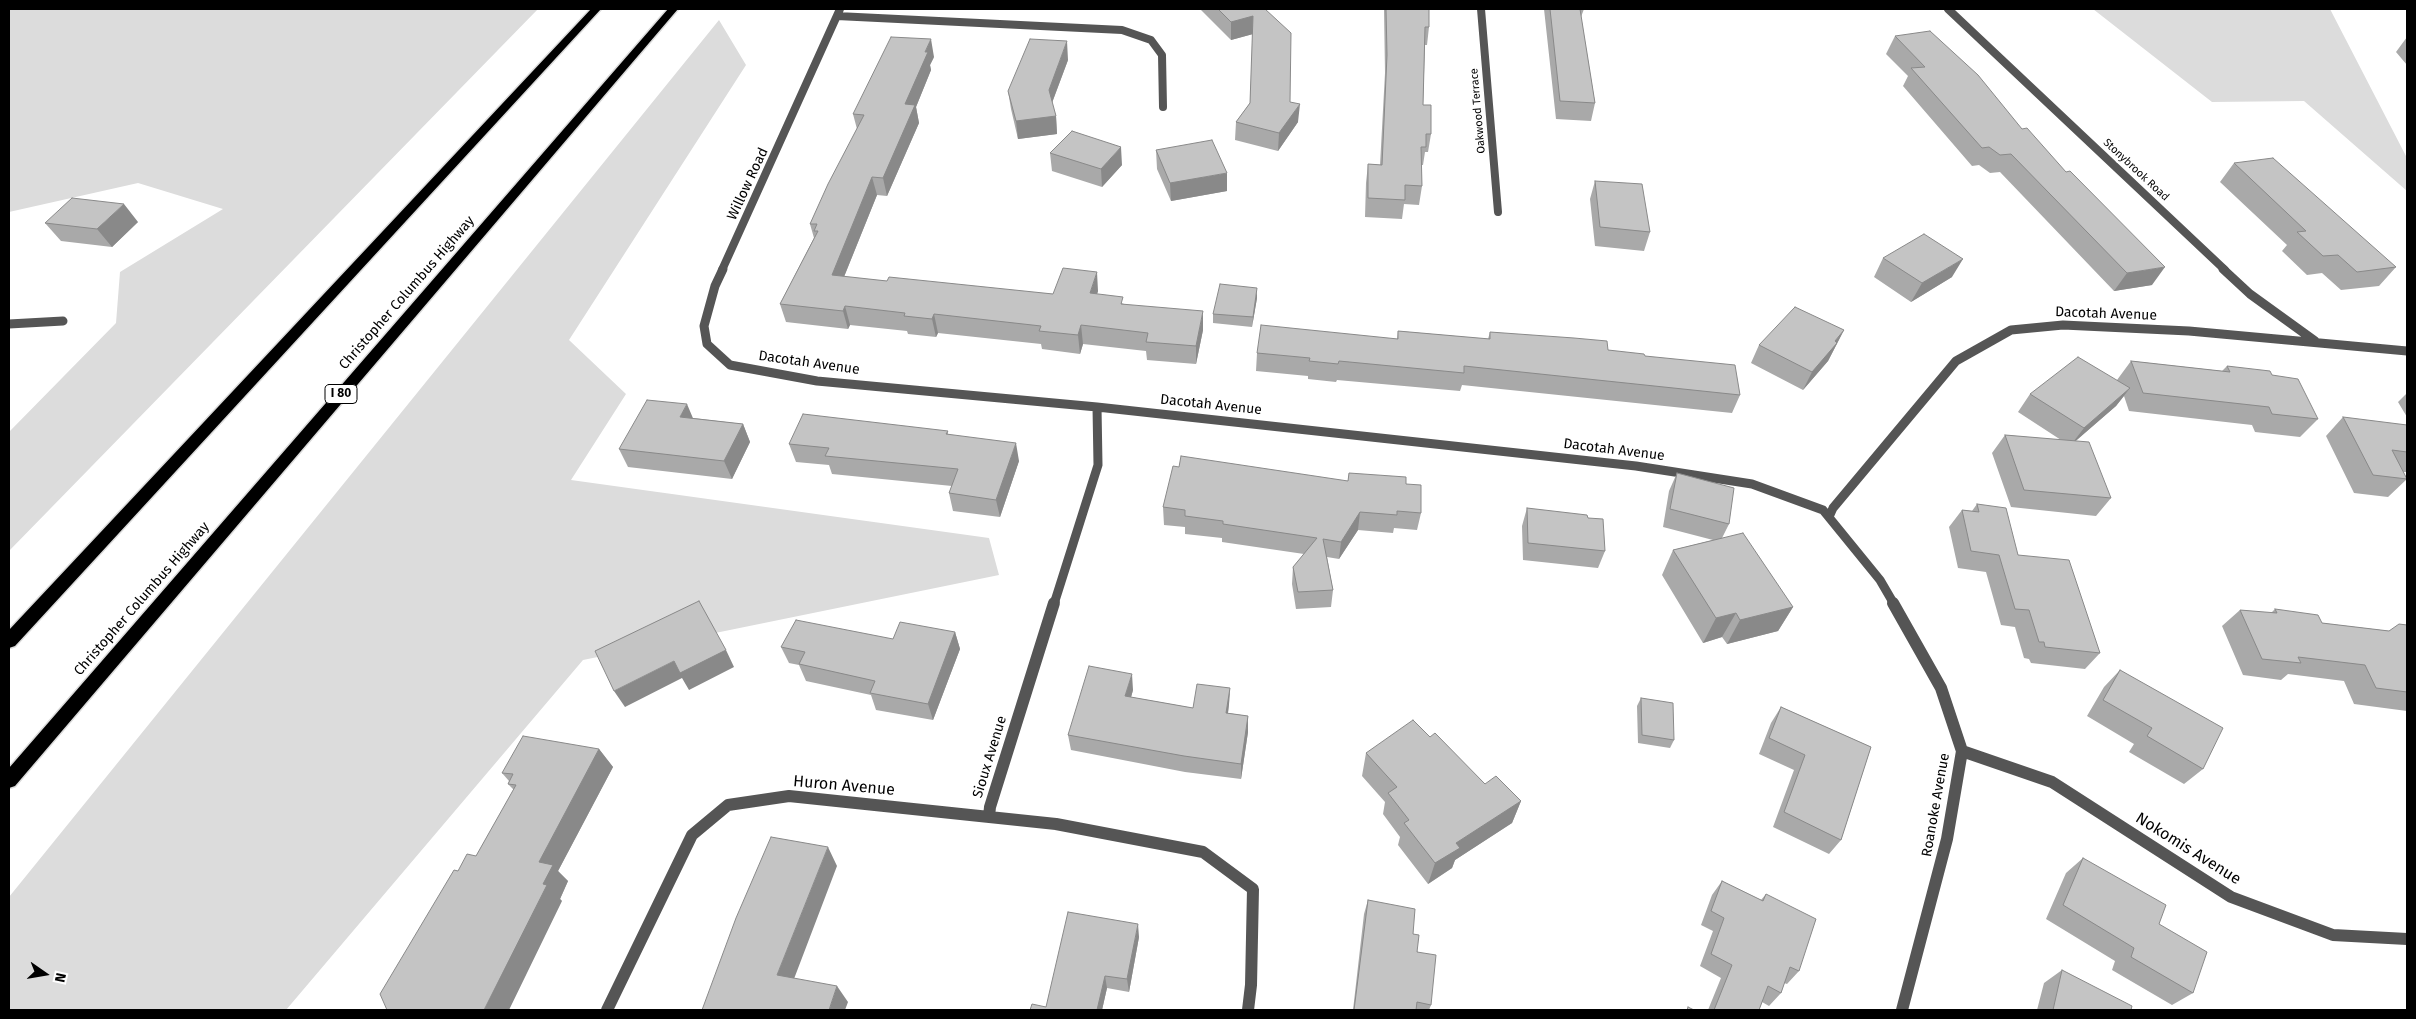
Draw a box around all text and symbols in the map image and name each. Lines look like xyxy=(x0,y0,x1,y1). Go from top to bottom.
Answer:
street label: Oakwood Terrace xyxy=(1468,68,1488,154)
street label: Stonybrook Road xyxy=(2100,136,2172,204)
street label: Willow Road xyxy=(724,145,772,223)
street label: Christopher Columbus Highway xyxy=(336,213,478,373)
street label: Dacotah Avenue xyxy=(2055,304,2157,324)
street label: Dacotah Avenue xyxy=(757,348,861,378)
road number: I 80 xyxy=(325,384,357,404)
street label: Dacotah Avenue xyxy=(1159,391,1263,419)
street label: Dacotah Avenue xyxy=(1562,435,1666,465)
street label: Christopher Columbus Highway xyxy=(71,519,213,679)
street label: Sioux Avenue xyxy=(970,714,1010,800)
street label: Roanoke Avenue xyxy=(1919,752,1953,858)
street label: Huron Avenue xyxy=(792,772,896,800)
street label: Nokomis Avenue xyxy=(2132,809,2244,889)
north arrow xyxy=(20,949,70,999)
text: N xyxy=(51,971,69,984)

